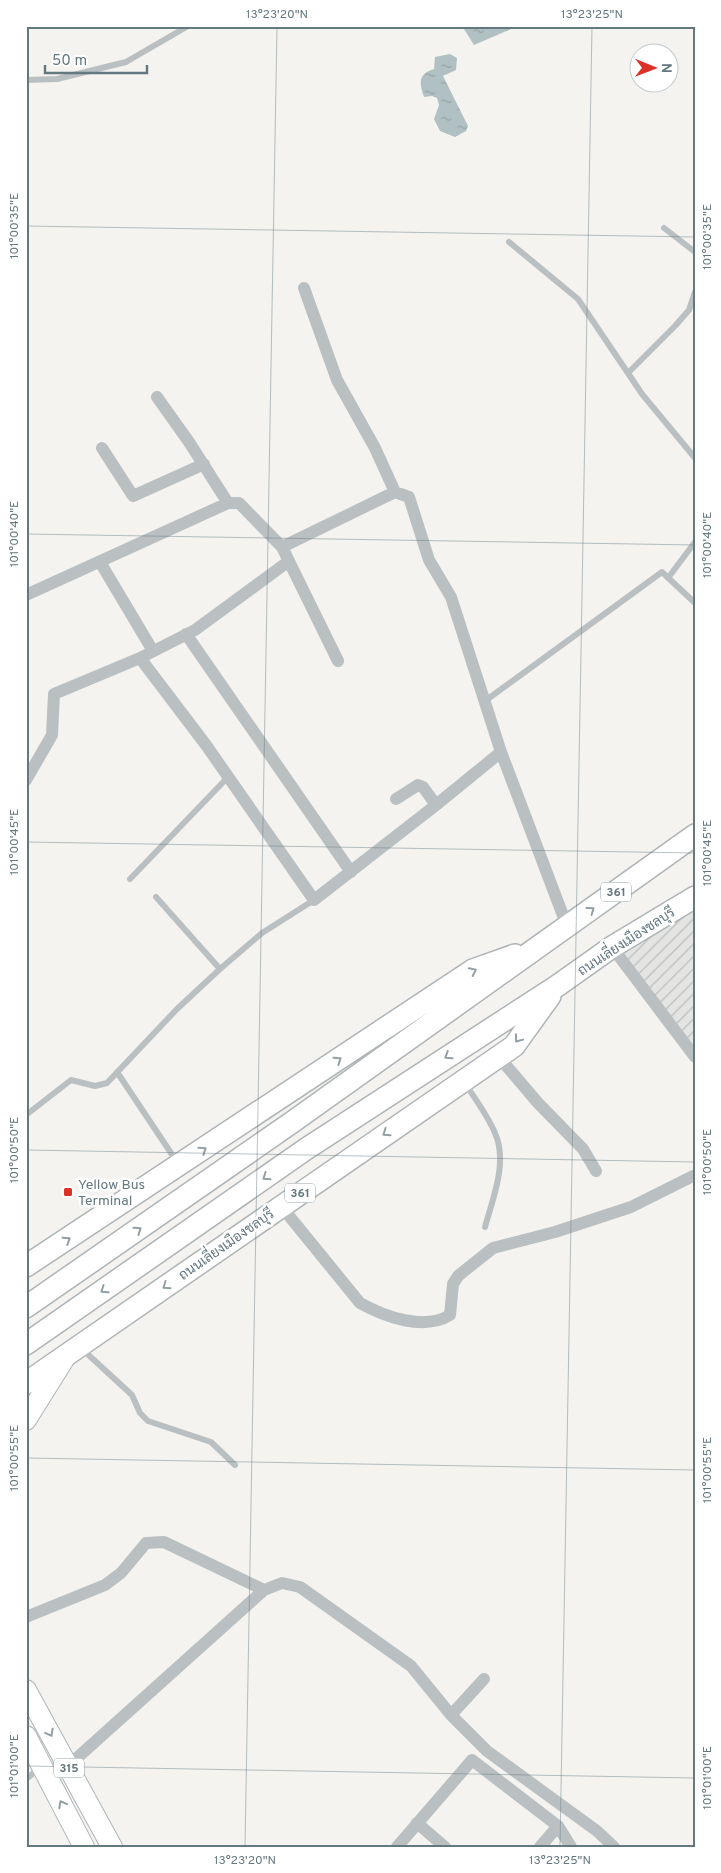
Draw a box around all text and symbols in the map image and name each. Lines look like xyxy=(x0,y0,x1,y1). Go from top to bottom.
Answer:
text: 13°23'20"N xyxy=(246,7,308,23)
text: 13°23'25"N xyxy=(561,7,623,23)
scale bar xyxy=(45,42,148,74)
north arrow xyxy=(628,42,678,92)
text: 50 m xyxy=(52,52,87,71)
text: N xyxy=(657,63,674,73)
text: 101°00'35"E xyxy=(7,193,23,259)
text: 101°00'35"E xyxy=(700,204,716,270)
text: 101°00'40"E xyxy=(7,501,23,567)
text: 101°00'40"E xyxy=(700,512,716,578)
text: 101°00'45"E xyxy=(7,809,23,875)
text: 101°00'45"E xyxy=(700,820,716,886)
road number: 361 xyxy=(601,882,631,902)
street label: ถนนเลี่ยงเมืองชลบุรี xyxy=(572,900,679,980)
one-way arrow xyxy=(585,907,594,915)
one-way arrow xyxy=(468,967,477,977)
one-way arrow xyxy=(515,1033,524,1043)
one-way arrow xyxy=(445,1050,454,1060)
one-way arrow xyxy=(332,1057,341,1066)
text: 101°00'50"E xyxy=(7,1117,23,1183)
one-way arrow xyxy=(382,1127,392,1136)
text: 101°00'50"E xyxy=(700,1129,716,1195)
one-way arrow xyxy=(197,1147,206,1156)
one-way arrow xyxy=(262,1171,272,1180)
place label: Yellow Bus Terminal xyxy=(78,1177,145,1210)
road number: 361 xyxy=(285,1184,315,1202)
marker: Yellow Bus Terminal xyxy=(62,1186,74,1198)
street label: ถนนเลี่ยงเมืองชลบุรี xyxy=(173,1202,278,1285)
one-way arrow xyxy=(132,1227,142,1236)
one-way arrow xyxy=(61,1237,71,1246)
one-way arrow xyxy=(162,1280,172,1289)
one-way arrow xyxy=(100,1284,110,1293)
text: 101°00'55"E xyxy=(7,1425,23,1491)
text: 101°00'55"E xyxy=(700,1437,716,1503)
one-way arrow xyxy=(43,1727,53,1736)
text: 101°01'00"E xyxy=(7,1734,23,1798)
text: 101°01'00"E xyxy=(700,1746,716,1810)
road number: 315 xyxy=(54,1759,84,1778)
one-way arrow xyxy=(58,1800,68,1809)
text: 13°23'20"N xyxy=(214,1853,276,1869)
text: 13°23'25"N xyxy=(529,1853,591,1869)

